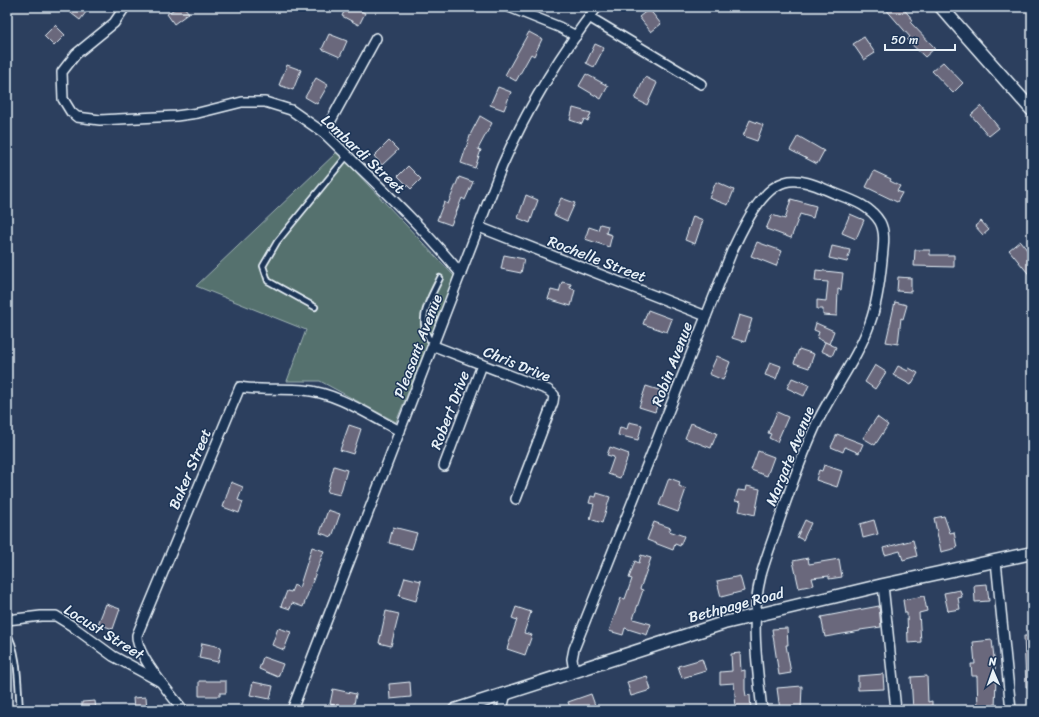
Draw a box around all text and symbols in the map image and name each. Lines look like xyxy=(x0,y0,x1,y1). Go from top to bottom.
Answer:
scale bar xyxy=(885,26,955,52)
text: 50 m xyxy=(891,29,918,51)
street label: Lombardi Street xyxy=(315,108,412,201)
street label: Rochelle Street xyxy=(544,228,650,290)
street label: Pleasant Avenue xyxy=(386,290,450,402)
street label: Robin Avenue xyxy=(644,318,700,410)
street label: Chris Drive xyxy=(479,339,555,389)
street label: Robert Drive xyxy=(423,366,477,453)
street label: Margate Avenue xyxy=(758,402,822,510)
street label: Baker Street xyxy=(161,424,219,514)
street label: Bethpage Road xyxy=(685,579,788,630)
street label: Locust Street xyxy=(59,597,150,668)
north arrow xyxy=(973,651,1013,691)
text: N xyxy=(988,652,997,671)

